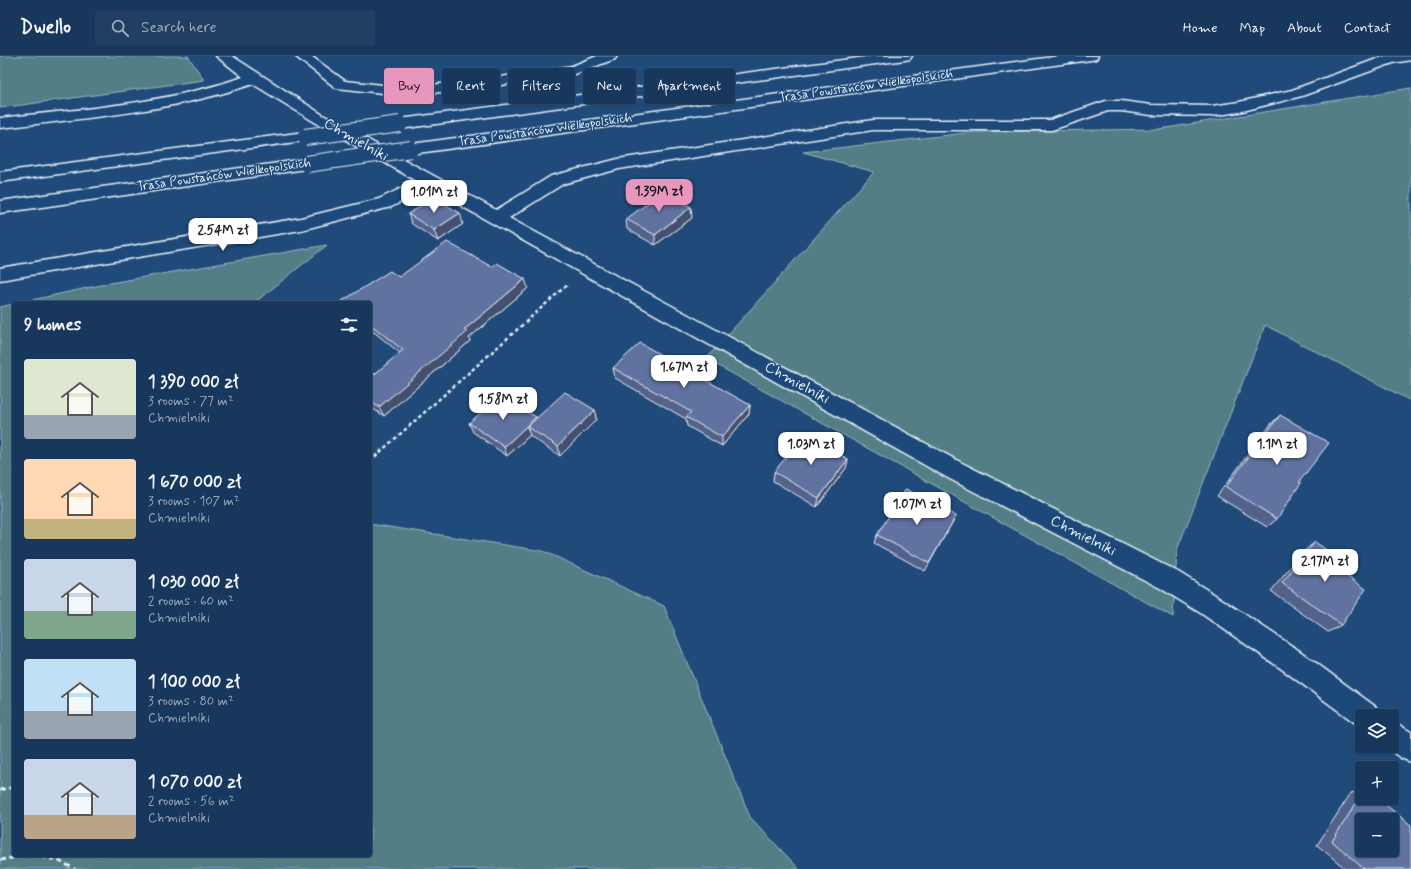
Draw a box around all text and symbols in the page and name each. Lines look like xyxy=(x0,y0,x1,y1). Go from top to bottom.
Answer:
search box xyxy=(95,10,375,46)
text: Dwello xyxy=(20,15,71,40)
icon: search xyxy=(109,17,131,39)
text: Search here xyxy=(141,18,217,38)
text: Home xyxy=(1183,19,1217,37)
text: Map xyxy=(1239,19,1265,37)
text: About xyxy=(1287,19,1322,37)
text: Contact xyxy=(1344,19,1391,37)
street label: Trasa Powstańców Wielkopolskich xyxy=(778,65,954,107)
chip: Buy xyxy=(384,68,434,104)
chip: Rent xyxy=(442,68,500,104)
chip: Filters xyxy=(508,68,575,104)
chip: New xyxy=(583,68,636,104)
chip: Apartment xyxy=(644,68,735,104)
street label: Trasa Powstańców Wielkopolskich xyxy=(457,109,633,151)
street label: Chmielniki xyxy=(320,113,392,167)
street label: Trasa Powstańców Wielkopolskich xyxy=(136,154,312,196)
pin: 1.39M zł xyxy=(618,179,700,213)
pin: 1.01M zł xyxy=(393,180,475,214)
text: 1.39M zł xyxy=(635,183,683,200)
text: 1.01M zł xyxy=(410,184,458,201)
pin: 2.54M zł xyxy=(182,218,264,252)
text: 2.54M zł xyxy=(197,222,249,239)
text: 9 homes xyxy=(24,314,81,336)
icon: filters xyxy=(338,314,360,336)
pin: 1.67M zł xyxy=(643,355,725,389)
street label: Chmielniki xyxy=(761,357,833,409)
text: 1.67M zł xyxy=(660,359,708,376)
text: 1 390 000 zł xyxy=(148,371,239,393)
icon: home xyxy=(56,375,104,423)
pin: 1.58M zł xyxy=(462,387,544,421)
text: 1.58M zł xyxy=(478,391,528,408)
text: 3 rooms · 77 m² xyxy=(148,393,234,410)
text: Chmielniki xyxy=(148,410,210,427)
pin: 1.03M zł xyxy=(770,432,852,466)
pin: 1.1M zł xyxy=(1240,432,1314,466)
text: 1.03M zł xyxy=(787,436,835,453)
text: 1.1M zł xyxy=(1257,436,1297,453)
text: 1 670 000 zł xyxy=(148,471,241,493)
icon: home xyxy=(56,475,104,523)
pin: 1.07M zł xyxy=(876,492,958,526)
text: 3 rooms · 107 m² xyxy=(148,493,240,510)
text: 1.07M zł xyxy=(893,496,941,513)
text: Chmielniki xyxy=(148,510,210,527)
street label: Chmielniki xyxy=(1047,511,1119,561)
pin: 2.17M zł xyxy=(1284,549,1366,583)
text: 2.17M zł xyxy=(1301,553,1349,570)
text: 1 030 000 zł xyxy=(148,571,239,593)
icon: home xyxy=(56,575,104,623)
text: 2 rooms · 60 m² xyxy=(148,593,234,610)
text: Chmielniki xyxy=(148,610,210,627)
text: 1 100 000 zł xyxy=(148,671,240,693)
icon: home xyxy=(56,675,104,723)
text: 3 rooms · 80 m² xyxy=(148,693,234,710)
map controls xyxy=(1355,709,1399,857)
button: layers xyxy=(1355,709,1399,753)
text: Chmielniki xyxy=(148,710,210,727)
button: + xyxy=(1355,761,1399,805)
text: 1 070 000 zł xyxy=(148,771,242,793)
icon: home xyxy=(56,775,104,823)
text: 2 rooms · 56 m² xyxy=(148,793,235,810)
text: Chmielniki xyxy=(148,810,210,827)
button: − xyxy=(1355,813,1399,857)

